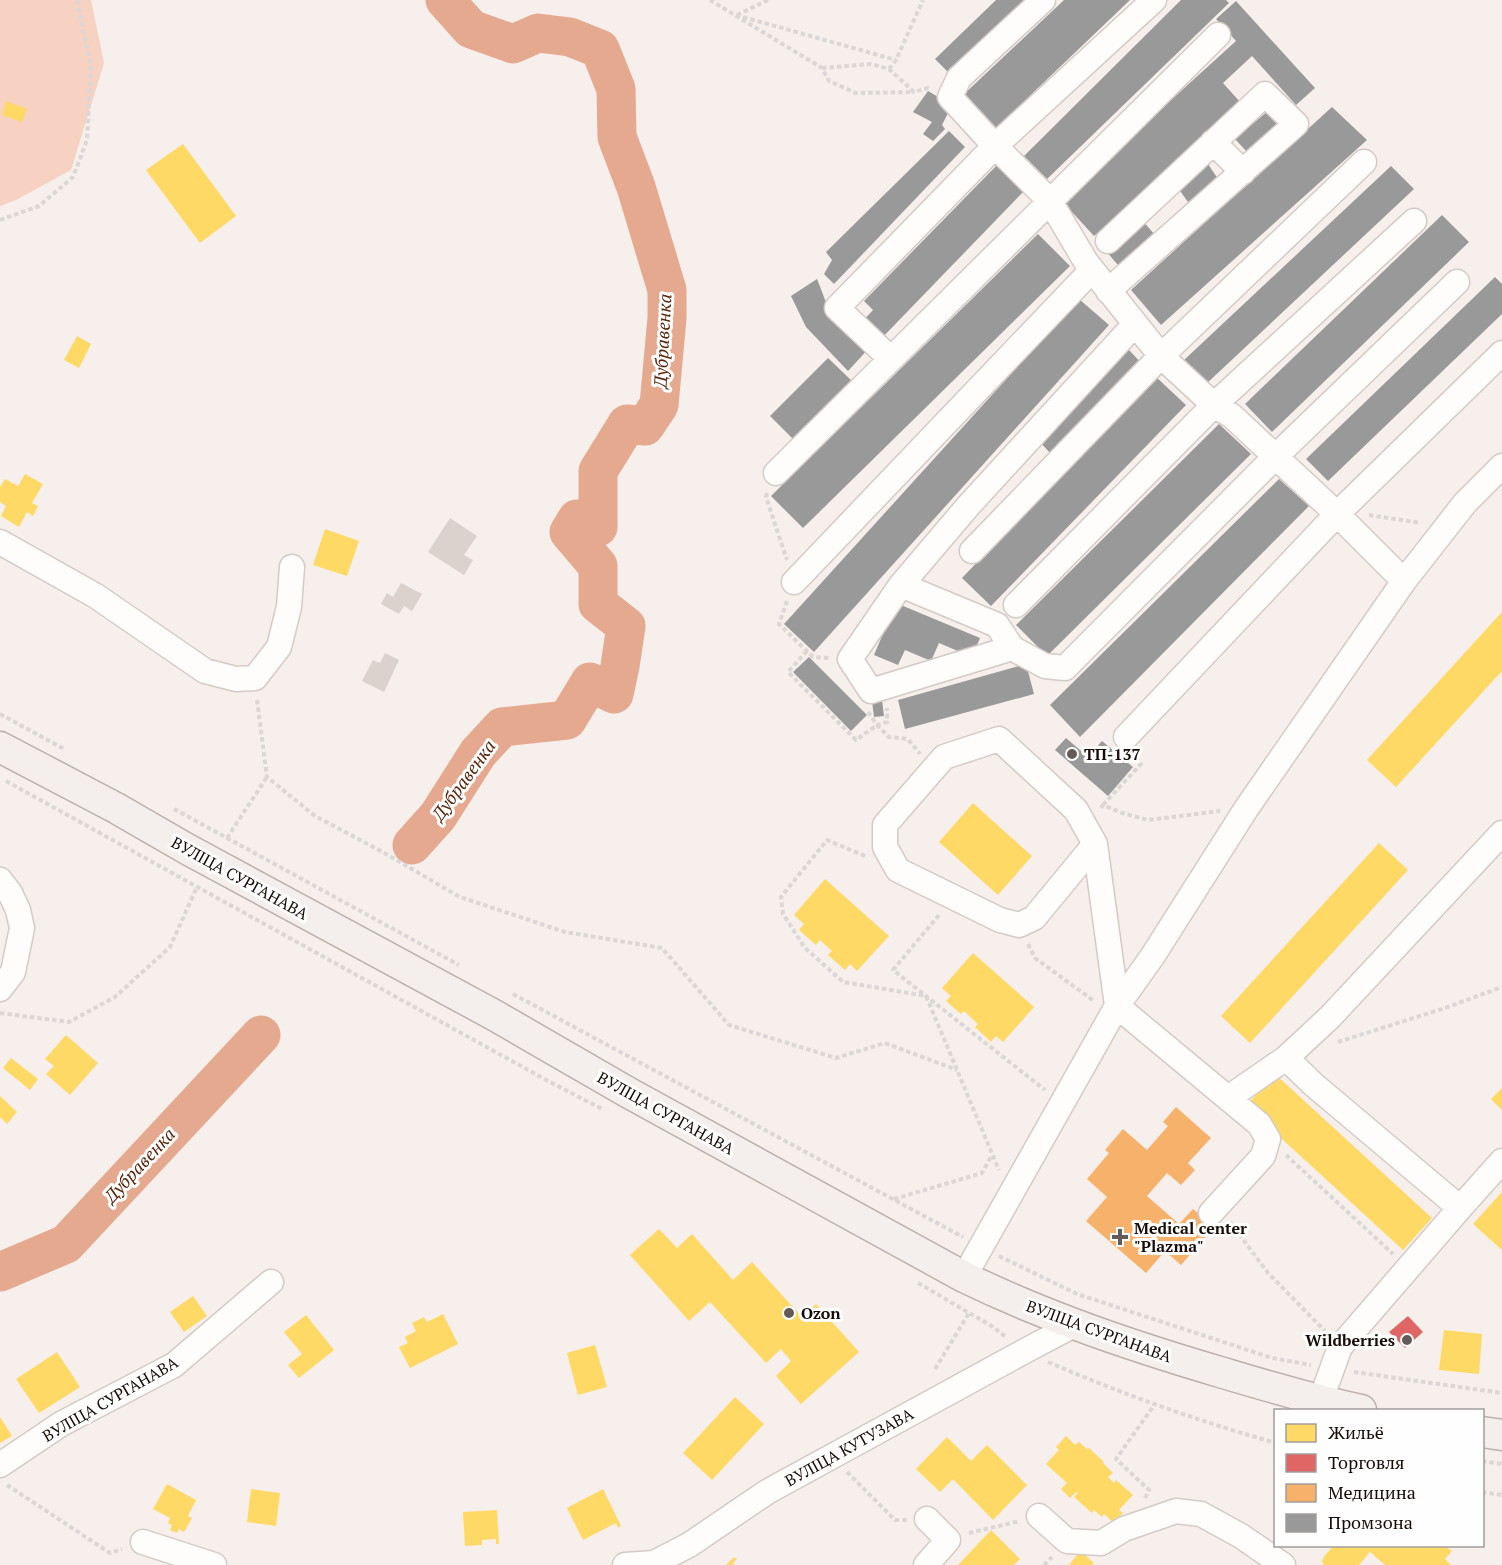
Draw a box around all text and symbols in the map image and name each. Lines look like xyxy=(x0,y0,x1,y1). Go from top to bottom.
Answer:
water label: Дубравенка xyxy=(647,293,676,391)
water label: Дубравенка xyxy=(424,735,500,827)
place label: ТП-137 xyxy=(1084,743,1141,765)
marker: ТП-137 xyxy=(1065,747,1079,761)
street label: ВУЛІЦА СУРГАНАВА xyxy=(168,831,312,925)
street label: ВУЛІЦА СУРГАНАВА xyxy=(594,1066,738,1160)
water label: Дубравенка xyxy=(97,1122,180,1209)
place label: Medical center "Plazma" xyxy=(1134,1217,1247,1257)
marker: Medical center "Plazma" xyxy=(1111,1228,1129,1246)
street label: ВУЛІЦА СУРГАНАВА xyxy=(1023,1294,1175,1368)
place label: Ozon xyxy=(801,1302,841,1324)
marker: Ozon xyxy=(782,1306,796,1320)
place label: Wildberries xyxy=(1305,1329,1395,1351)
marker: Wildberries xyxy=(1400,1333,1414,1347)
street label: ВУЛІЦА СУРГАНАВА xyxy=(38,1351,182,1447)
street label: ВУЛІЦА КУТУЗАВА xyxy=(781,1403,917,1491)
legend xyxy=(1274,1409,1484,1547)
text: Жильё xyxy=(1328,1420,1384,1444)
text: Торговля xyxy=(1328,1450,1405,1474)
text: Медицина xyxy=(1328,1480,1416,1504)
text: Промзона xyxy=(1328,1510,1413,1534)

